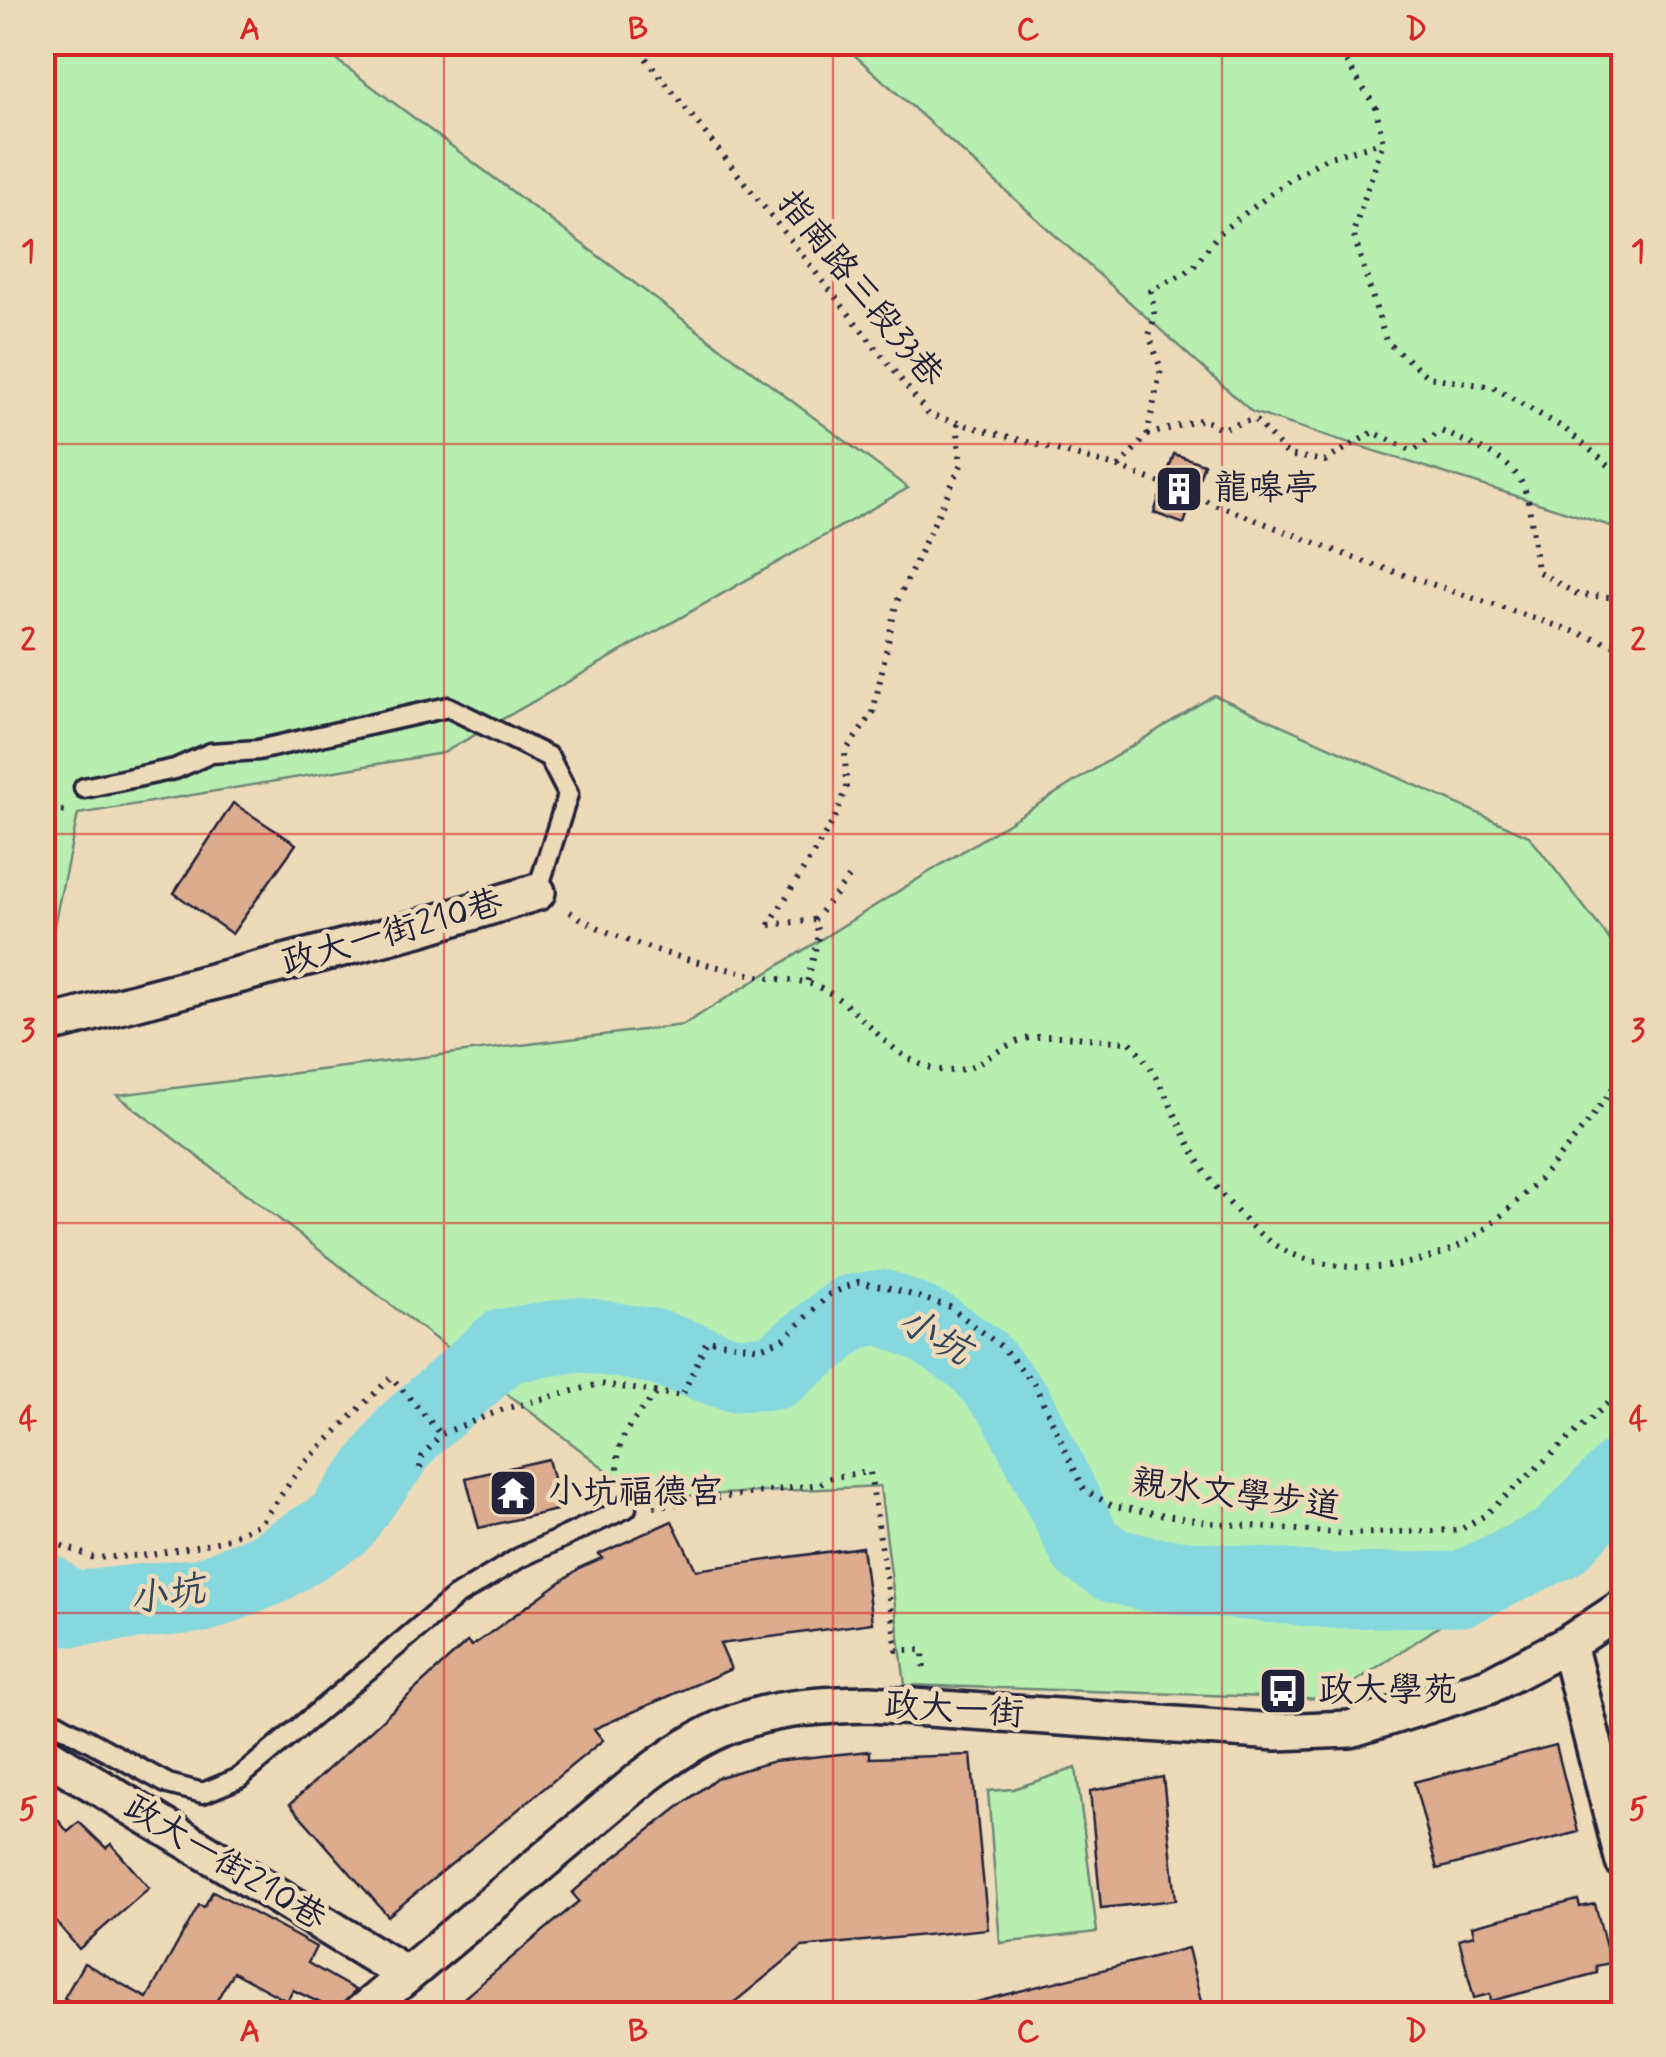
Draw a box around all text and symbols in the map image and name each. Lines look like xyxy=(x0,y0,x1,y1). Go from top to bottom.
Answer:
text: A xyxy=(240,9,260,51)
text: B xyxy=(628,9,648,51)
text: C xyxy=(1017,9,1040,51)
text: D xyxy=(1405,9,1427,51)
street label: 指南路三段33巷 xyxy=(766,181,954,397)
text: 1 xyxy=(21,231,35,273)
text: 1 xyxy=(1631,231,1645,273)
building icon: 龍嗥亭 xyxy=(1153,463,1205,515)
place label: 龍嗥亭 xyxy=(1214,466,1319,512)
text: 2 xyxy=(20,620,36,662)
text: 2 xyxy=(1630,620,1646,662)
street label: 政大一街210巷 xyxy=(276,879,508,987)
text: 3 xyxy=(21,1010,36,1052)
text: 3 xyxy=(1631,1010,1646,1052)
water label: 小坑 xyxy=(889,1297,983,1379)
text: 4 xyxy=(19,1399,38,1441)
text: 4 xyxy=(1629,1399,1648,1441)
street label: 親水文學步道 xyxy=(1129,1459,1343,1531)
temple icon: 小坑福德宮 xyxy=(487,1467,539,1519)
place label: 小坑福德宮 xyxy=(548,1470,723,1516)
water label: 小坑 xyxy=(126,1565,212,1626)
bus stop icon: 政大學苑 xyxy=(1257,1665,1309,1717)
place label: 政大學苑 xyxy=(1318,1668,1458,1714)
street label: 政大一街 xyxy=(883,1682,1025,1738)
street label: 政大一街210巷 xyxy=(115,1785,335,1941)
text: 5 xyxy=(18,1789,38,1831)
text: 5 xyxy=(1628,1789,1648,1831)
text: A xyxy=(240,2011,260,2053)
text: B xyxy=(628,2011,648,2053)
text: C xyxy=(1017,2011,1040,2053)
text: D xyxy=(1405,2011,1427,2053)

